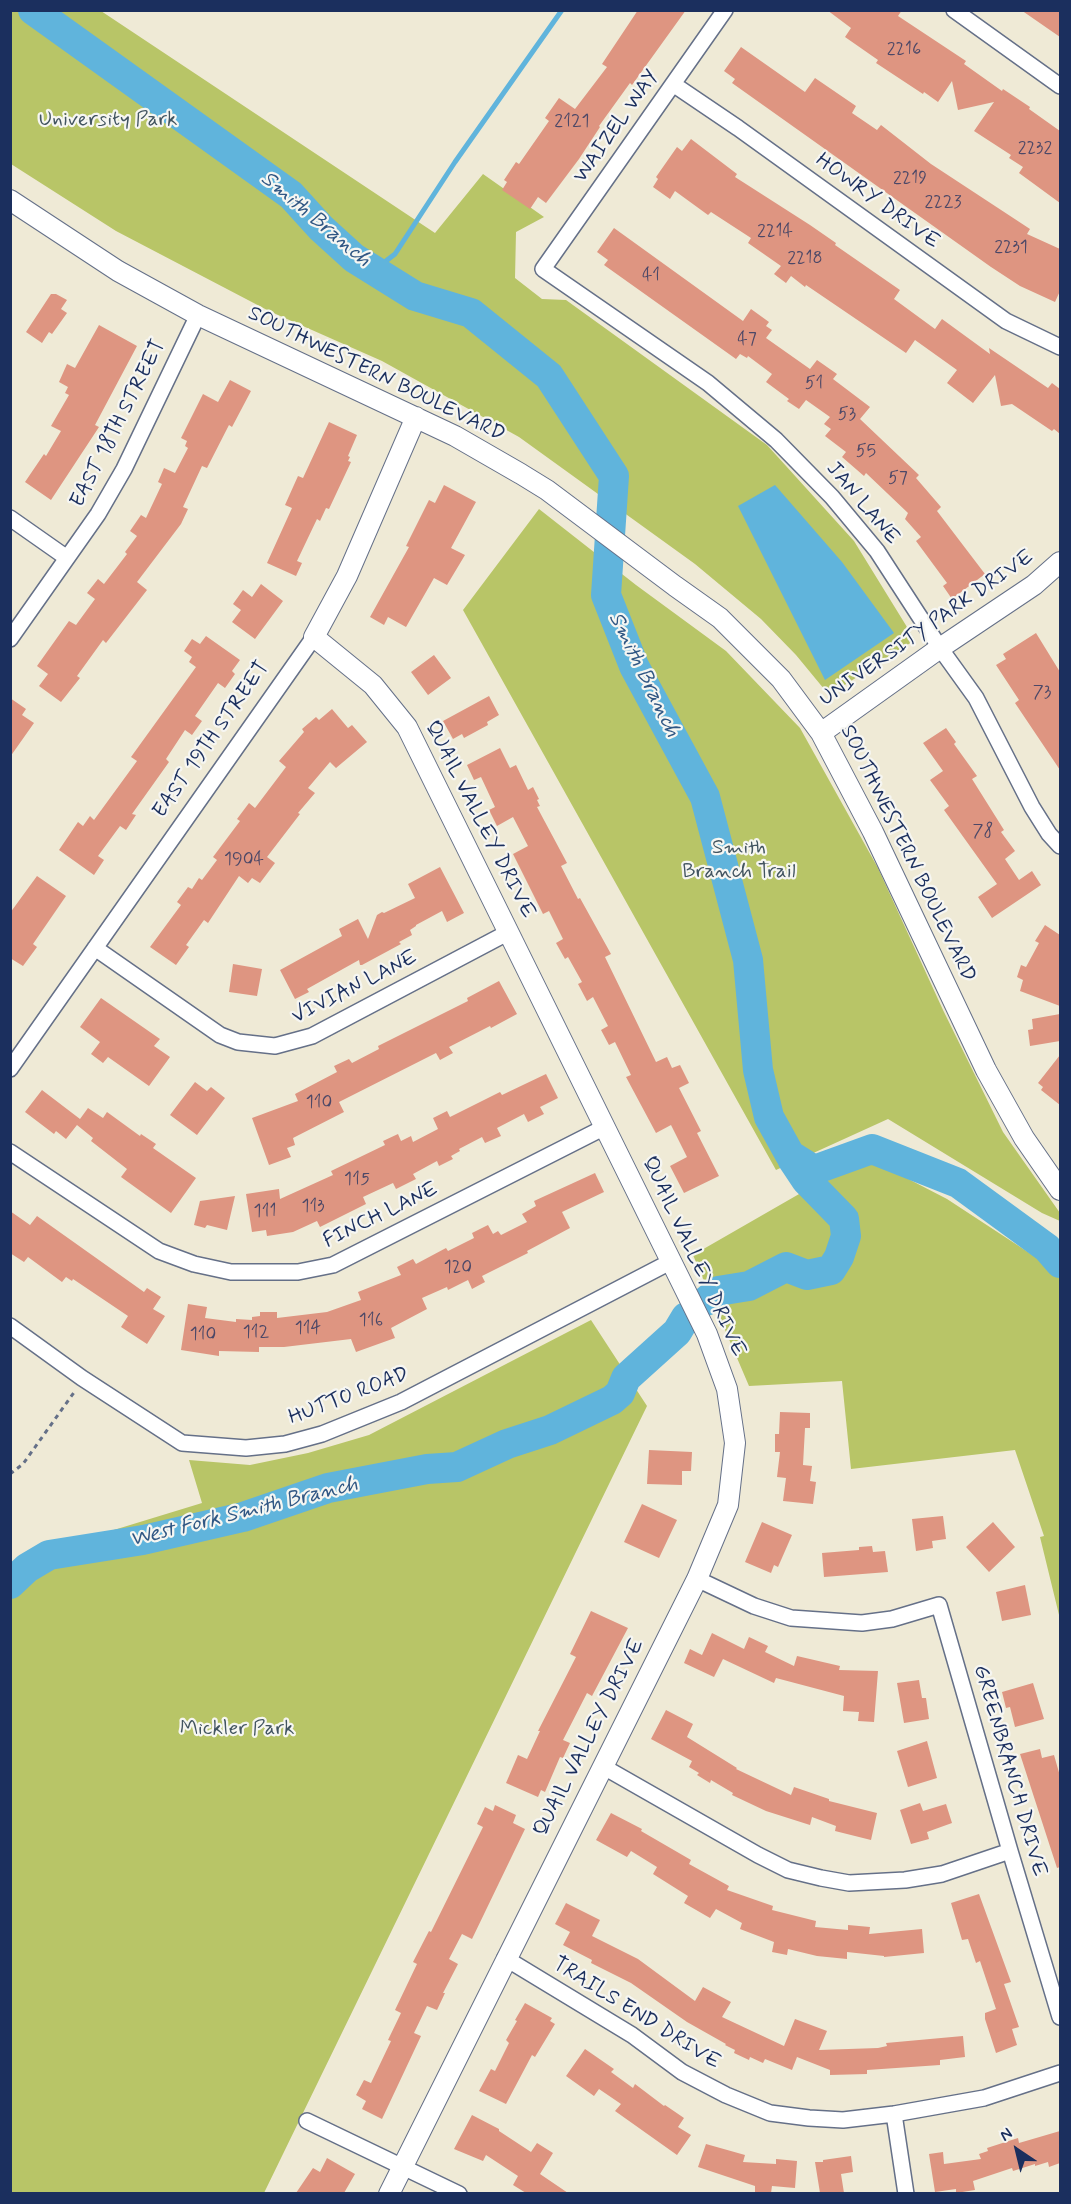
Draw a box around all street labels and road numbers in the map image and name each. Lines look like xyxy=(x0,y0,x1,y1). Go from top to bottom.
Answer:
street label: WAIZEL WAY xyxy=(569,66,665,188)
street label: HOWRY DRIVE xyxy=(810,149,944,255)
street label: SOUTHWESTERN BOULEVARD xyxy=(243,302,509,448)
street label: EAST 18TH STREET xyxy=(66,336,172,512)
street label: JAN LANE xyxy=(820,457,904,551)
street label: UNIVERSITY PARK DRIVE xyxy=(815,545,1039,713)
street label: EAST 19TH STREET xyxy=(148,657,276,823)
street label: QUAIL VALLEY DRIVE xyxy=(418,717,540,923)
street label: SOUTHWESTERN BOULEVARD xyxy=(834,721,980,987)
street label: VIVIAN LANE xyxy=(288,946,422,1030)
street label: QUAIL VALLEY DRIVE xyxy=(635,1153,751,1361)
street label: FINCH LANE xyxy=(319,1177,443,1255)
street label: HUTTO ROAD xyxy=(285,1363,413,1431)
street label: QUAIL VALLEY DRIVE xyxy=(529,1635,651,1841)
street label: GREENBRANCH DRIVE xyxy=(967,1662,1051,1880)
street label: TRAILS END DRIVE xyxy=(547,1952,725,2076)

